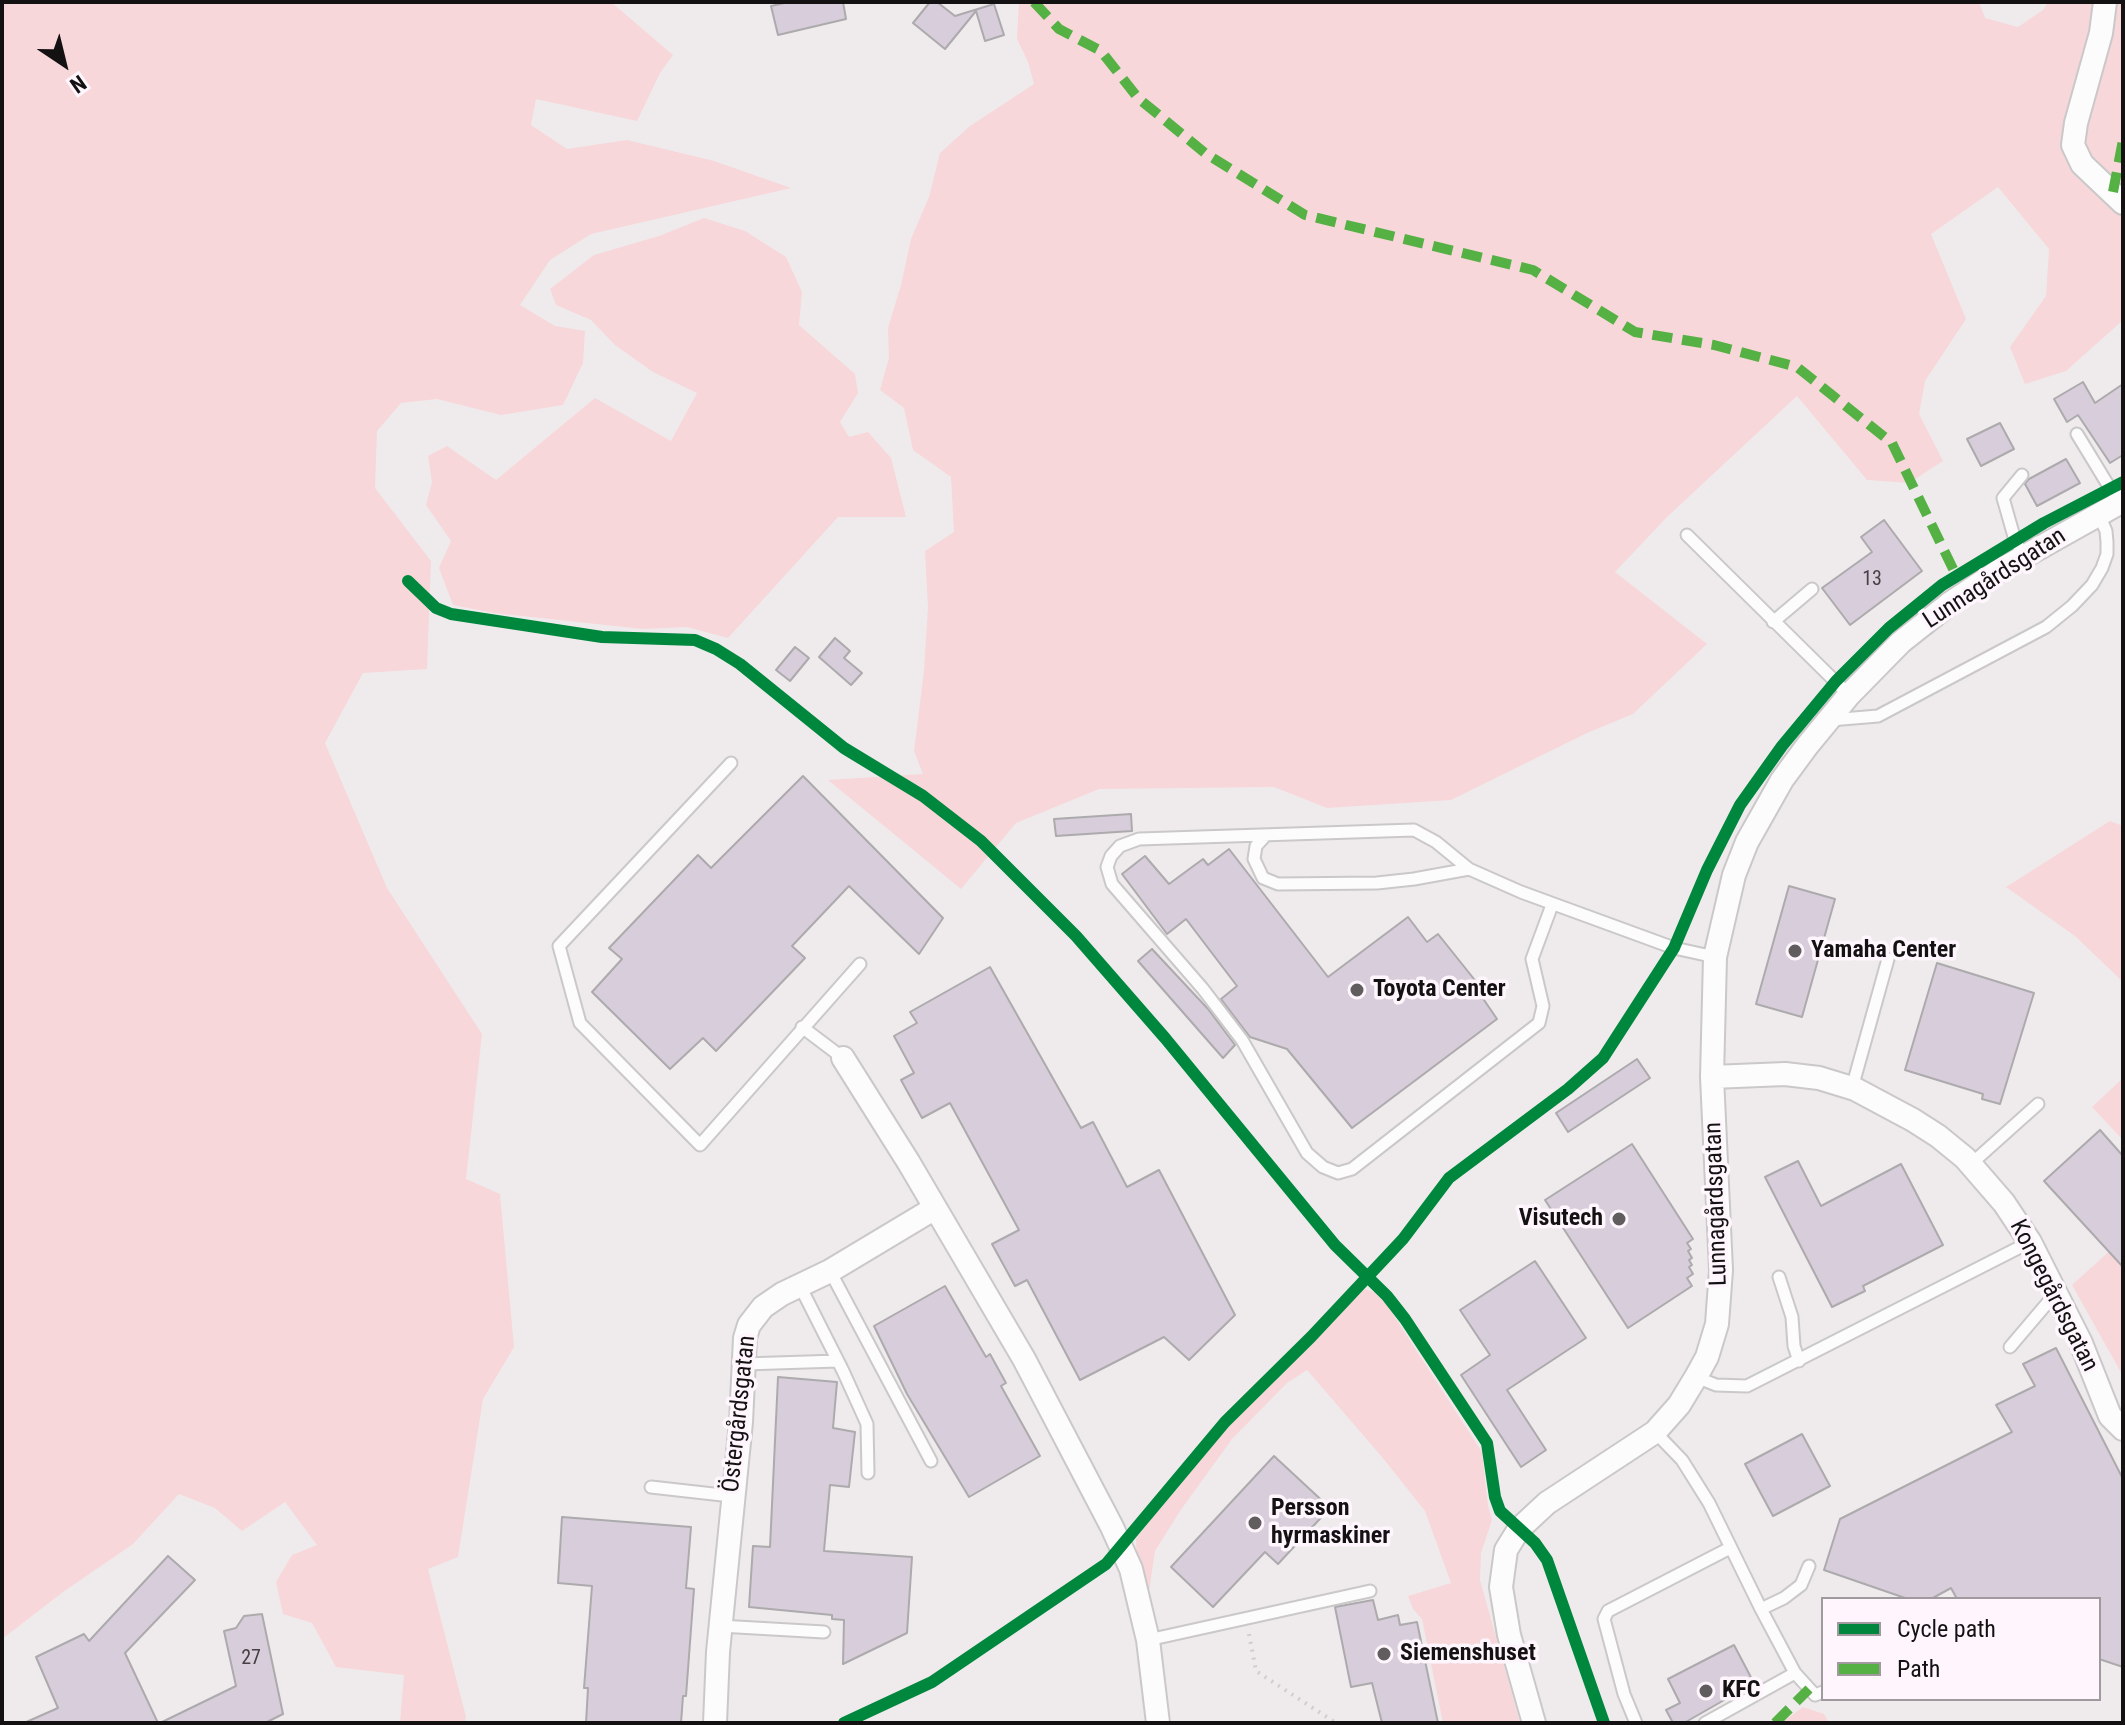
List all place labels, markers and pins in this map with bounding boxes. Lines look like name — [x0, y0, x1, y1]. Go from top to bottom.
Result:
place label: Yamaha Center — [1811, 937, 1956, 965]
marker: Yamaha Center — [1786, 942, 1804, 960]
place label: Toyota Center — [1373, 976, 1506, 1004]
marker: Toyota Center — [1348, 981, 1366, 999]
place label: Visutech — [1519, 1205, 1603, 1233]
marker: Visutech — [1610, 1210, 1628, 1228]
place label: Persson hyrmaskiner — [1271, 1495, 1390, 1551]
marker: Persson hyrmaskiner — [1246, 1514, 1264, 1532]
place label: Siemenshuset — [1400, 1640, 1536, 1668]
marker: Siemenshuset — [1375, 1645, 1393, 1663]
place label: KFC — [1722, 1677, 1760, 1705]
marker: KFC — [1697, 1682, 1715, 1700]

